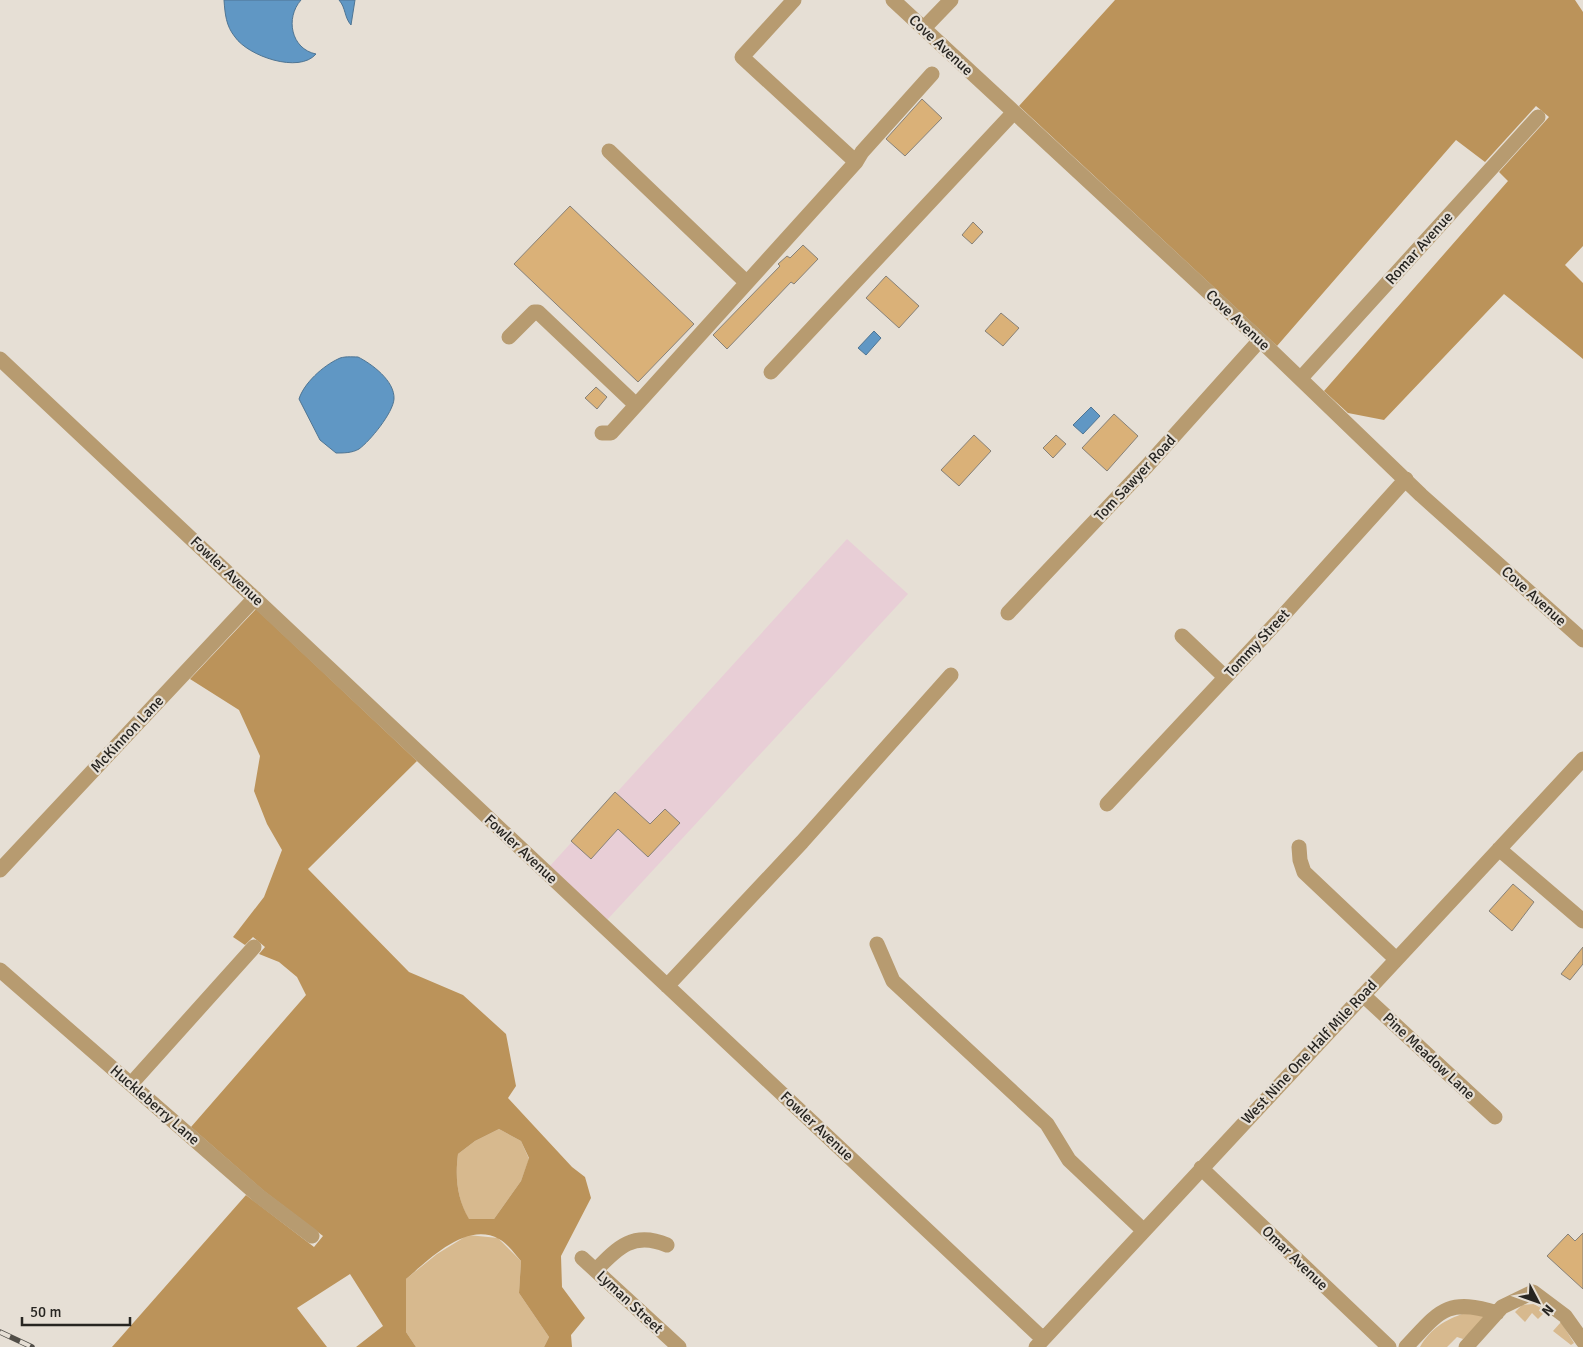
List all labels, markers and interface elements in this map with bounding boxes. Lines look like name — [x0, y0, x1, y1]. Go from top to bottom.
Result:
street label: Cove Avenue — [905, 11, 977, 79]
street label: Romar Avenue — [1382, 208, 1456, 288]
street label: Cove Avenue — [1202, 286, 1274, 354]
street label: Tom Sawyer Road — [1091, 431, 1179, 525]
street label: Fowler Avenue — [187, 533, 267, 609]
street label: Cove Avenue — [1498, 562, 1570, 630]
street label: Tommy Street — [1221, 605, 1293, 681]
street label: McKinnon Lane — [87, 692, 167, 776]
street label: Fowler Avenue — [481, 811, 561, 887]
street label: West Nine One Half Mile Road — [1237, 976, 1381, 1128]
street label: Pine Meadow Lane — [1379, 1009, 1479, 1103]
street label: Huckleberry Lane — [107, 1061, 203, 1149]
street label: Fowler Avenue — [777, 1088, 857, 1164]
street label: Omar Avenue — [1258, 1222, 1332, 1294]
street label: Lyman Street — [593, 1267, 667, 1337]
north arrow — [1513, 1277, 1563, 1327]
scale bar — [22, 1294, 130, 1326]
text: N — [1538, 1301, 1557, 1319]
text: 50 m — [30, 1303, 61, 1321]

